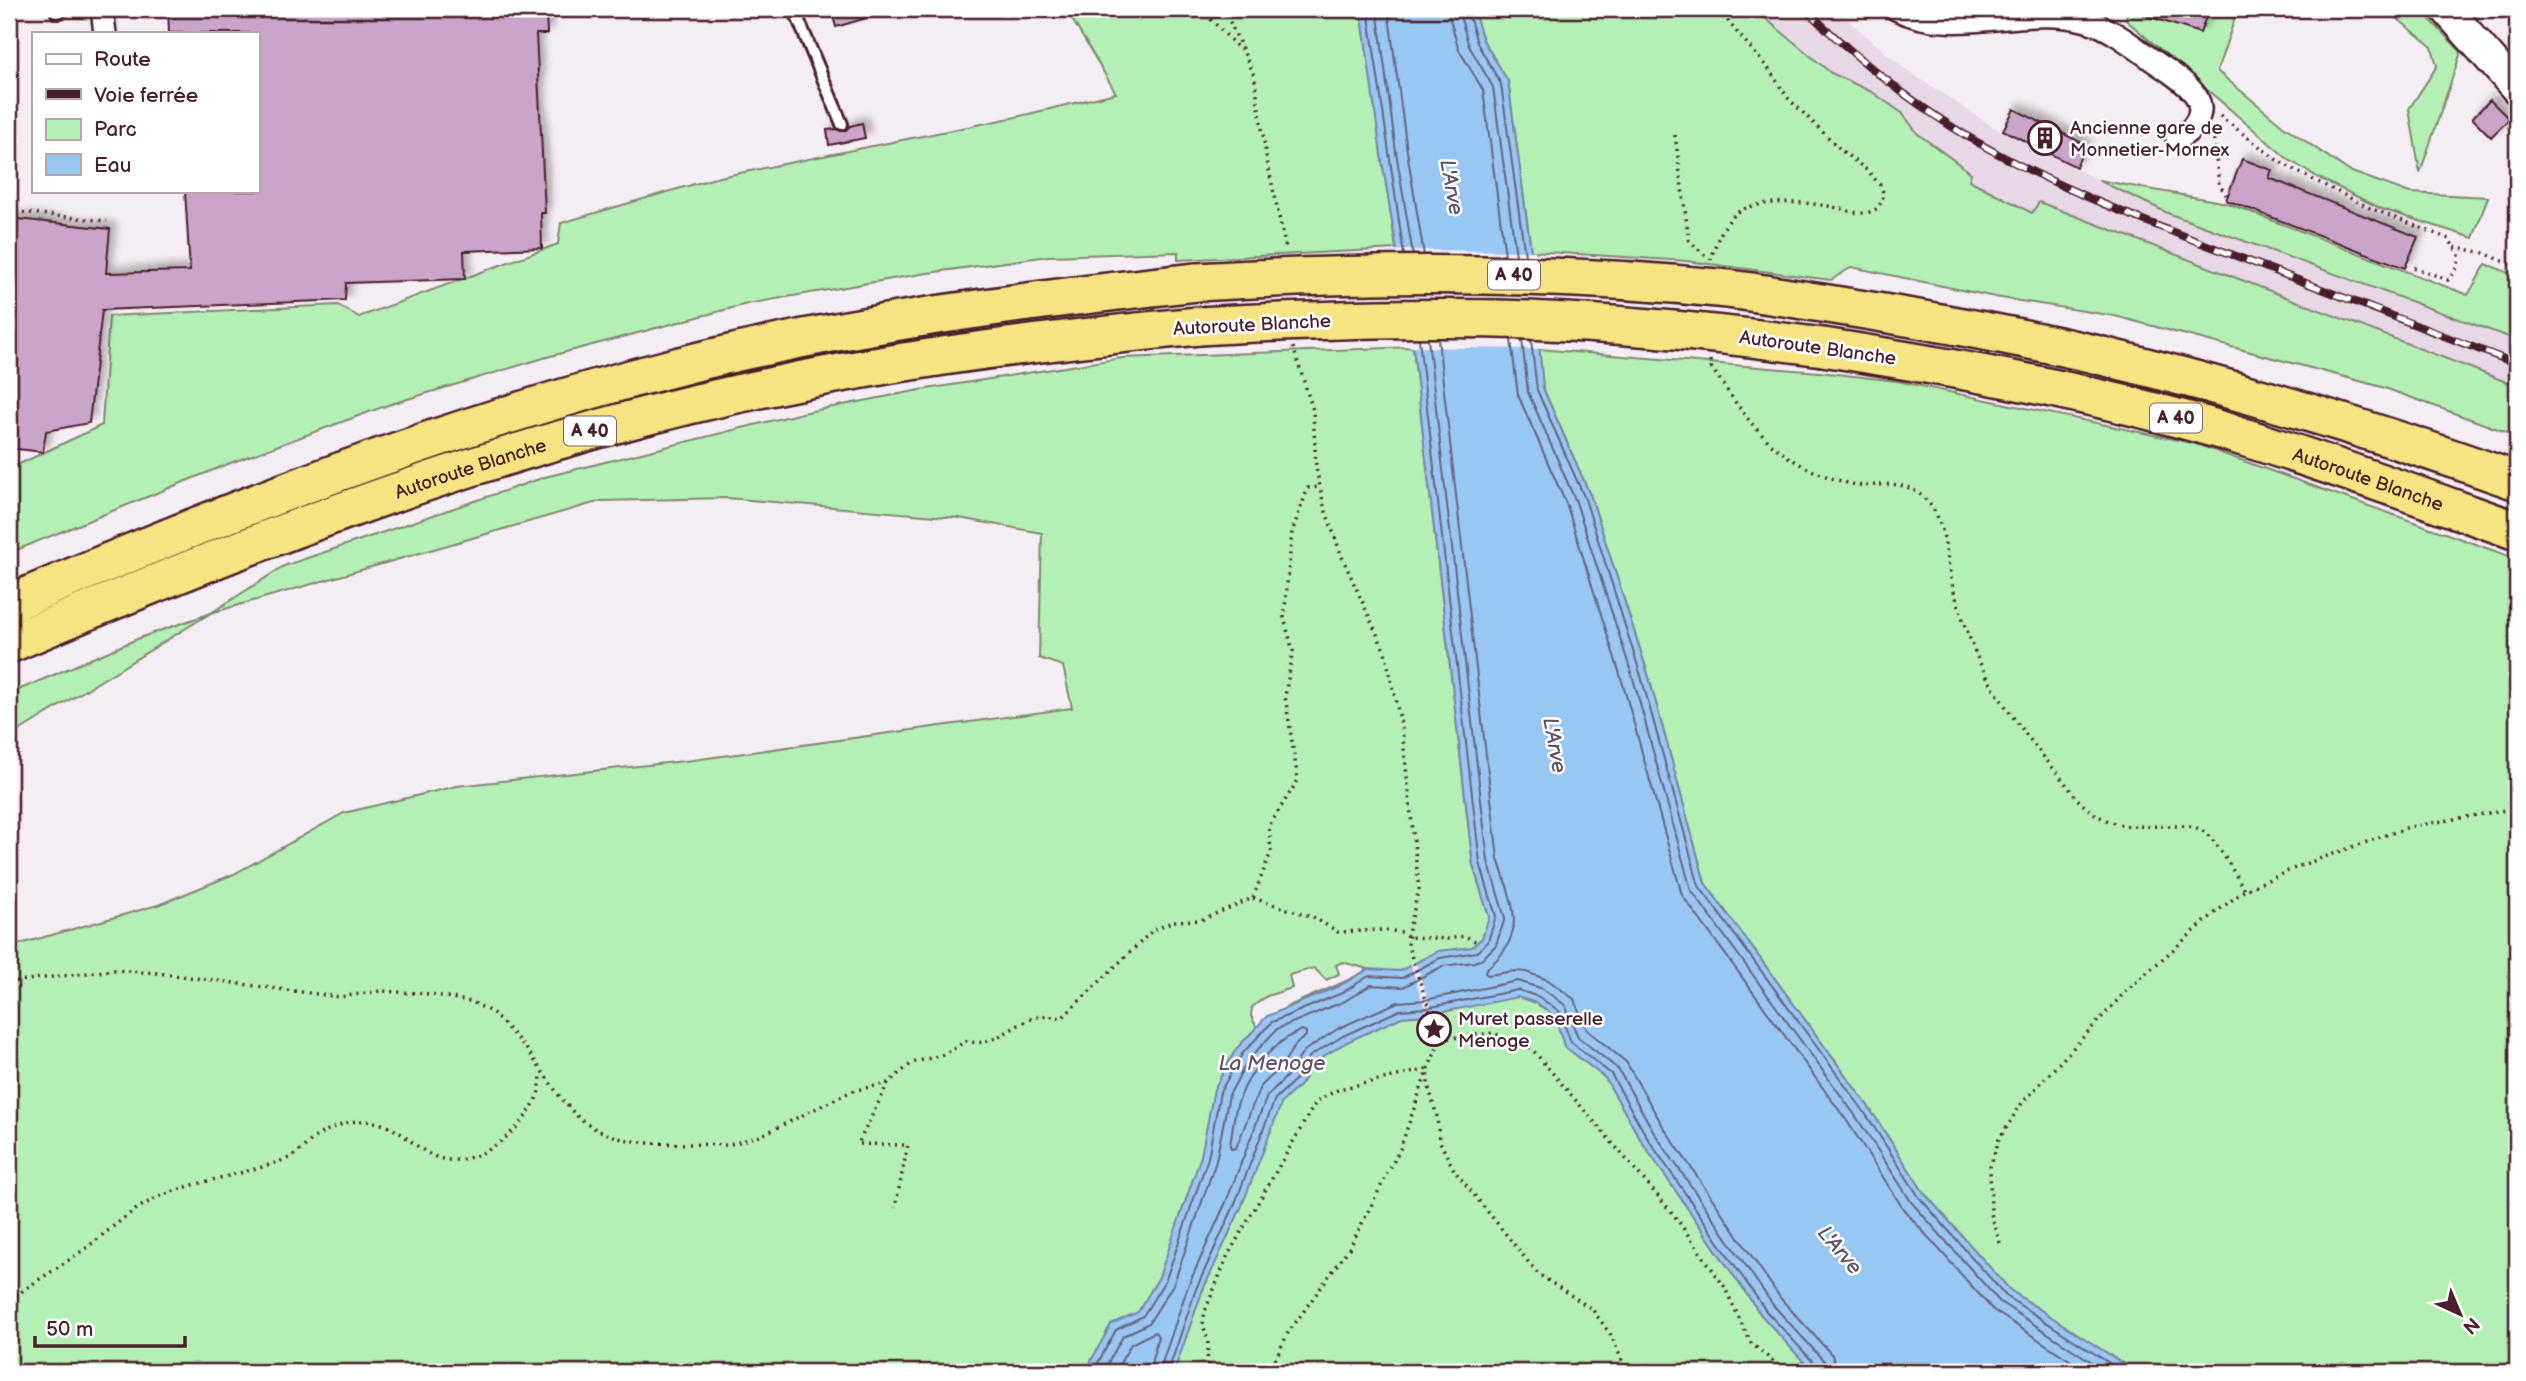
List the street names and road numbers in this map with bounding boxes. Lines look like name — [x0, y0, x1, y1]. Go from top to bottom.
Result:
road number: A 40 — [1488, 260, 1540, 290]
street label: Autoroute Blanche — [1173, 310, 1332, 341]
street label: Autoroute Blanche — [1738, 326, 1898, 371]
road number: A 40 — [2150, 404, 2202, 432]
road number: A 40 — [564, 416, 616, 446]
street label: Autoroute Blanche — [392, 434, 549, 505]
street label: Autoroute Blanche — [2290, 444, 2446, 517]

